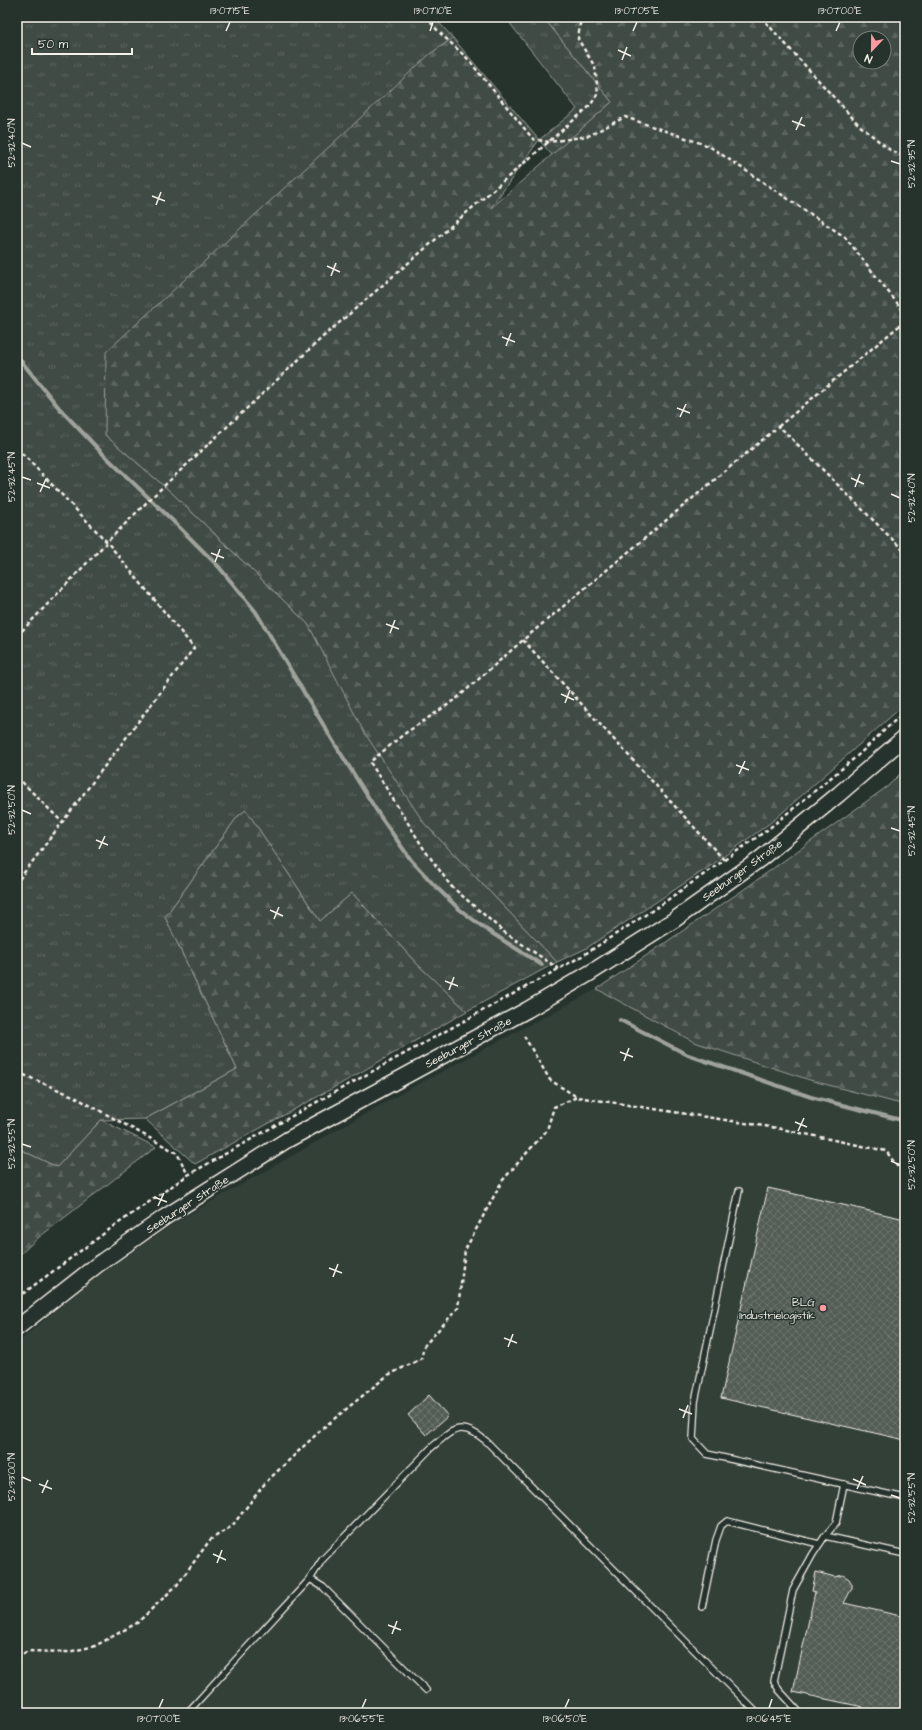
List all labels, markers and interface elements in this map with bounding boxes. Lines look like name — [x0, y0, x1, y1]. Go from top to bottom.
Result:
text: 13°07'15"E — [210, 4, 250, 18]
text: 13°07'10"E — [414, 4, 452, 18]
text: 13°07'05"E — [615, 4, 659, 18]
text: 13°07'00"E — [818, 4, 862, 18]
scale bar — [32, 30, 132, 56]
north arrow — [852, 30, 892, 70]
text: 50 m — [38, 36, 69, 53]
text: N — [862, 51, 874, 67]
text: 52°32'40"N — [5, 118, 19, 168]
text: 52°32'35"N — [905, 140, 919, 188]
text: 52°32'45"N — [5, 452, 19, 502]
text: 52°32'40"N — [905, 473, 919, 523]
text: 52°32'50"N — [5, 785, 19, 835]
text: 52°32'45"N — [905, 806, 919, 856]
street label: Seeburger Straße — [699, 836, 786, 905]
street label: Seeburger Straße — [422, 1013, 515, 1072]
text: 52°32'55"N — [5, 1119, 19, 1169]
text: 52°32'50"N — [905, 1140, 919, 1190]
street label: Seeburger Straße — [143, 1172, 232, 1238]
place label: BLG Industrielogistik — [739, 1295, 815, 1324]
marker: BLG Industrielogistik — [818, 1303, 828, 1313]
text: 52°33'00"N — [5, 1453, 19, 1501]
text: 52°32'55"N — [905, 1473, 919, 1523]
text: 13°07'00"E — [137, 1712, 181, 1726]
text: 13°06'55"E — [339, 1712, 385, 1726]
text: 13°06'50"E — [543, 1712, 587, 1726]
text: 13°06'45"E — [747, 1712, 792, 1726]

